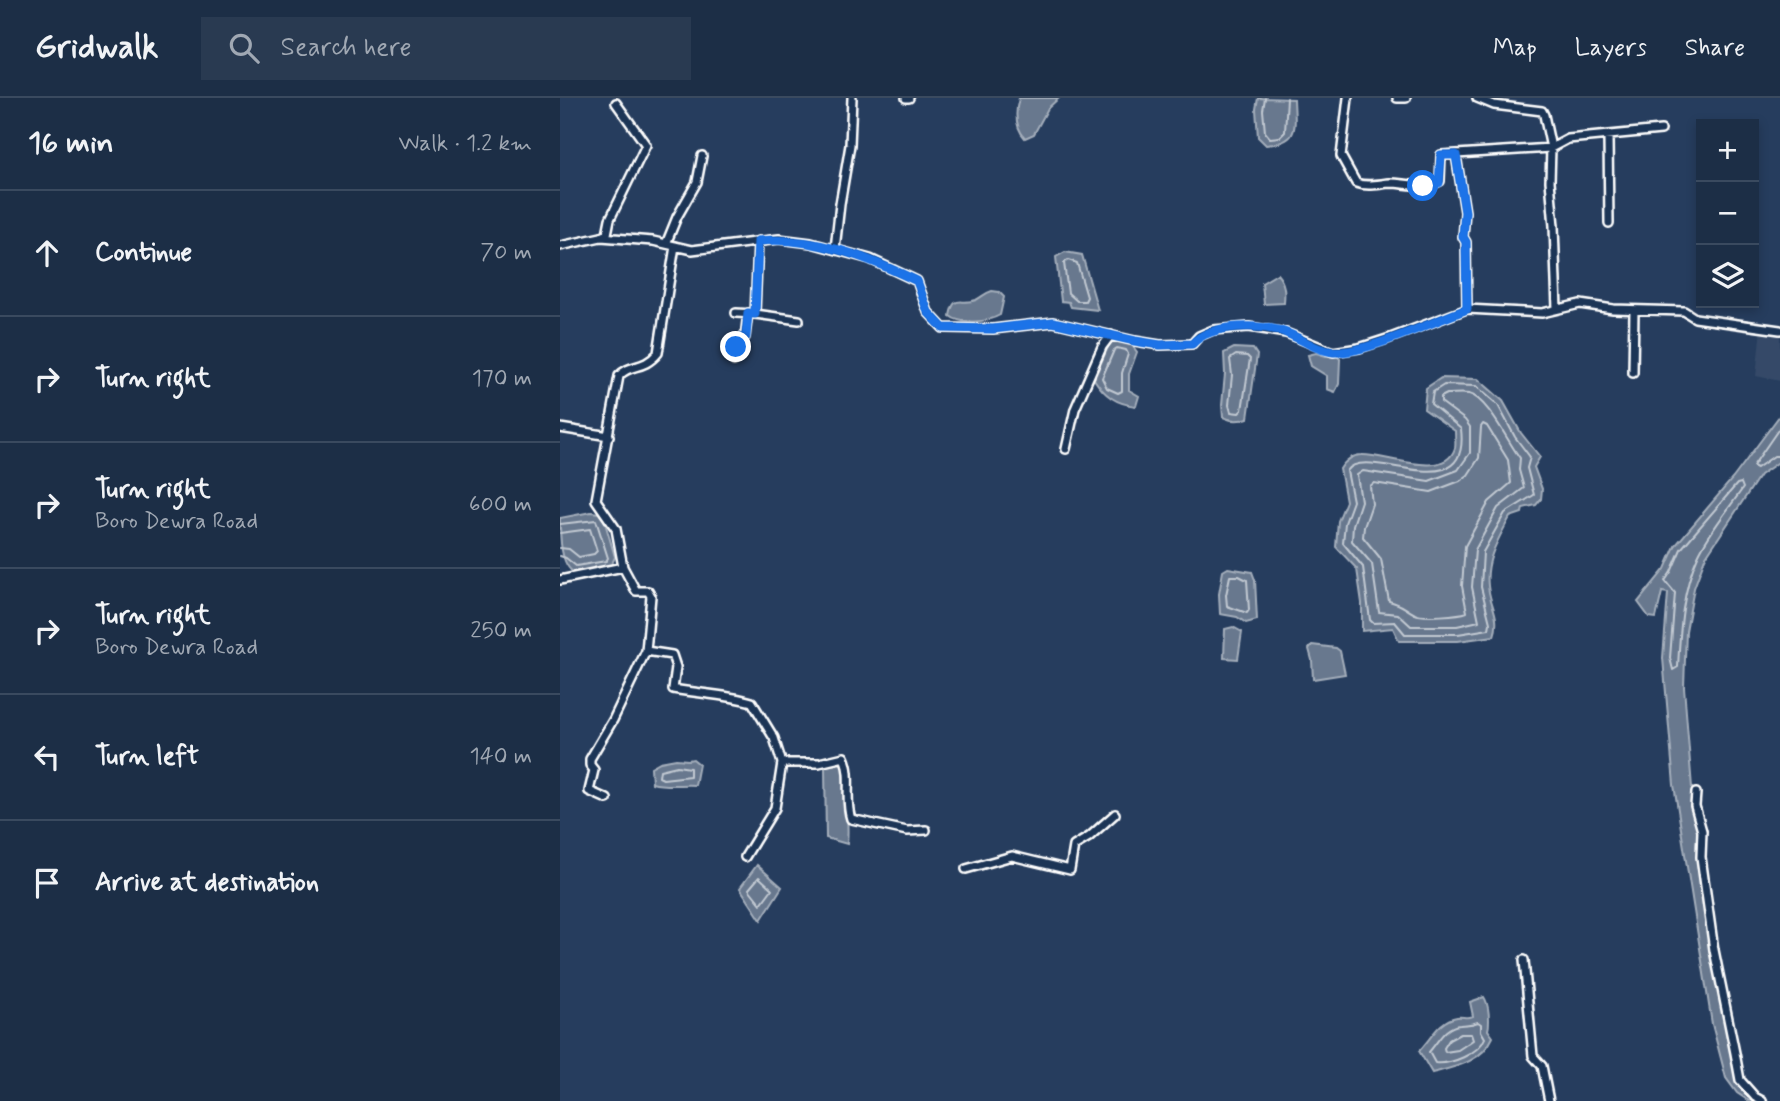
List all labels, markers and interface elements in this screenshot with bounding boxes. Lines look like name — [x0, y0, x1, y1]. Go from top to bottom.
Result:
search box — [201, 17, 691, 80]
text: Gridwalk — [35, 26, 159, 70]
icon: search — [225, 29, 263, 67]
text: Search here — [281, 31, 411, 65]
text: Map — [1493, 33, 1537, 64]
text: Layers — [1575, 33, 1647, 64]
text: Share — [1685, 33, 1745, 64]
map controls — [1696, 119, 1759, 308]
button: + — [1696, 119, 1759, 182]
text: 16 min — [28, 124, 114, 163]
text: Walk · 1.2 km — [399, 129, 532, 159]
route start — [1407, 170, 1438, 201]
button: − — [1696, 182, 1759, 245]
icon: ahead — [28, 234, 66, 272]
text: Continue — [95, 236, 192, 270]
text: 70 m — [480, 238, 532, 268]
button: layers — [1696, 245, 1759, 308]
route end — [720, 331, 751, 362]
icon: right — [28, 360, 66, 398]
text: Turn right — [95, 362, 211, 396]
text: 170 m — [472, 364, 532, 394]
text: Turn right — [95, 473, 211, 507]
icon: right — [28, 486, 66, 524]
text: 600 m — [469, 490, 532, 520]
text: Boro Dewra Road — [95, 507, 258, 537]
text: Turn right — [95, 599, 211, 633]
icon: right — [28, 612, 66, 650]
text: 250 m — [470, 616, 532, 646]
text: Boro Dewra Road — [95, 633, 258, 663]
icon: left — [28, 738, 66, 776]
text: Turn left — [95, 740, 199, 774]
text: 140 m — [469, 742, 532, 772]
icon: arrive — [28, 864, 66, 902]
text: Arrive at destination — [95, 866, 319, 900]

